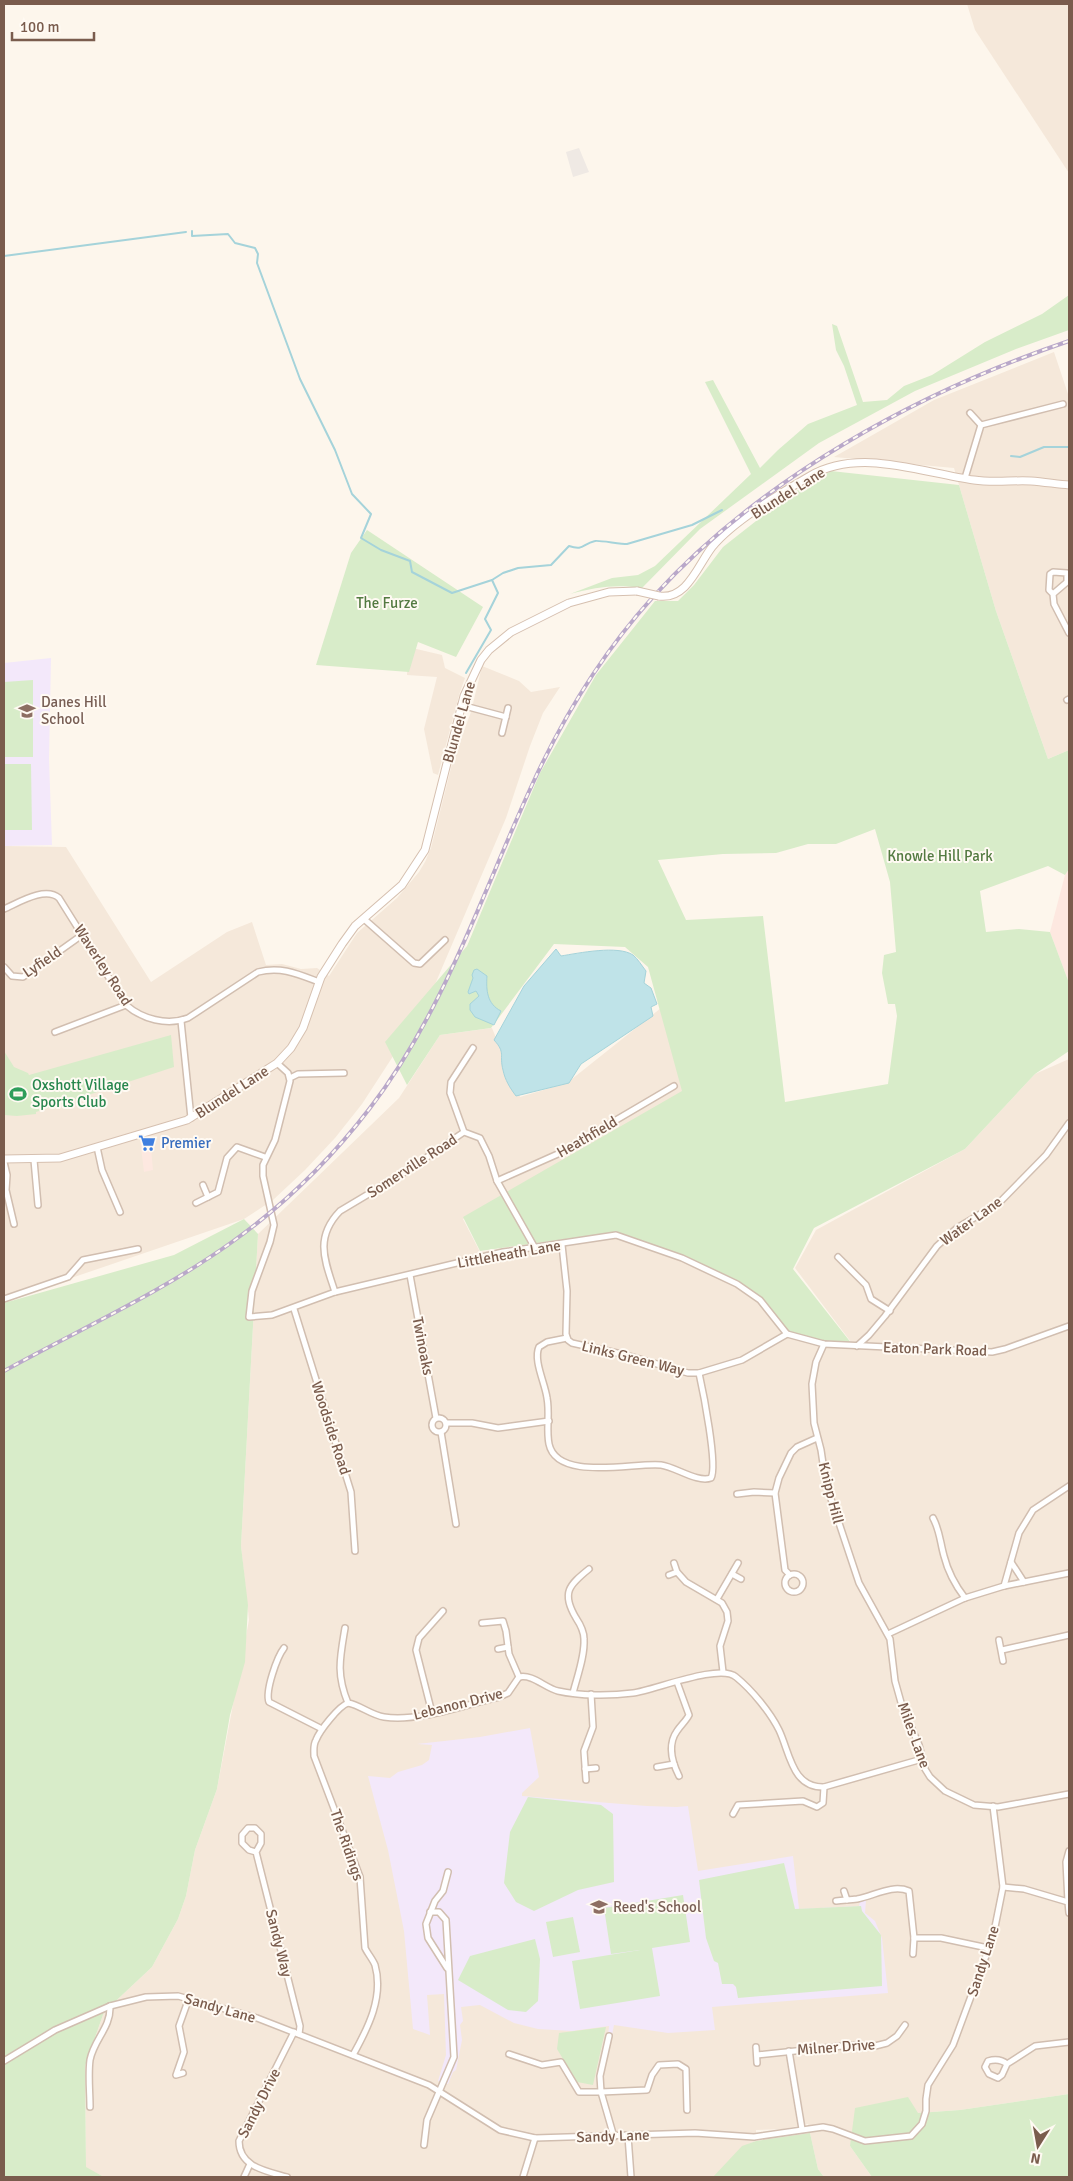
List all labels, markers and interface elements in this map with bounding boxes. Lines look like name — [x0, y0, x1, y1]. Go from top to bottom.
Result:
scale bar — [12, 10, 95, 42]
text: 100 m — [20, 18, 60, 36]
street label: Blundel Lane — [748, 463, 828, 523]
park label: The Furze — [356, 594, 418, 612]
street label: Blundel Lane — [439, 679, 479, 765]
place label: Danes Hill School — [41, 693, 107, 728]
school or university icon: Danes Hill School — [17, 701, 37, 721]
park label: Knowle Hill Park — [887, 847, 993, 865]
street label: Waverley Road — [70, 921, 136, 1009]
street label: Lyfield — [19, 943, 65, 981]
street label: Blundel Lane — [192, 1062, 272, 1122]
place label: Oxshott Village Sports Club — [32, 1076, 129, 1111]
sports icon: Oxshott Village Sports Club — [8, 1084, 28, 1104]
street label: Heathfield — [553, 1112, 621, 1162]
street label: Somerville Road — [364, 1130, 460, 1202]
supermarket icon: Premier — [137, 1133, 157, 1153]
place label: Premier — [161, 1134, 212, 1152]
street label: Water Lane — [937, 1193, 1005, 1249]
street label: Littleheath Lane — [456, 1236, 562, 1272]
street label: Twinoaks — [409, 1315, 438, 1377]
street label: Links Green Way — [580, 1337, 686, 1379]
street label: Eaton Park Road — [882, 1338, 988, 1360]
street label: Woodside Road — [307, 1379, 355, 1477]
street label: Knipp Hill — [815, 1460, 847, 1526]
street label: Lebanon Drive — [411, 1684, 505, 1724]
street label: Miles Lane — [894, 1700, 934, 1770]
street label: The Ridings — [326, 1807, 368, 1883]
school or university icon: Reed's School — [589, 1897, 609, 1917]
place label: Reed's School — [613, 1898, 701, 1916]
street label: Sandy Way — [262, 1907, 296, 1979]
street label: Sandy Lane — [963, 1923, 1003, 1999]
street label: Sandy Lane — [182, 1989, 258, 2027]
street label: Milner Drive — [796, 2035, 876, 2059]
street label: Sandy Drive — [234, 2065, 284, 2141]
north arrow — [1013, 2121, 1063, 2171]
street label: Sandy Lane — [576, 2126, 650, 2146]
text: N — [1029, 2149, 1042, 2168]

